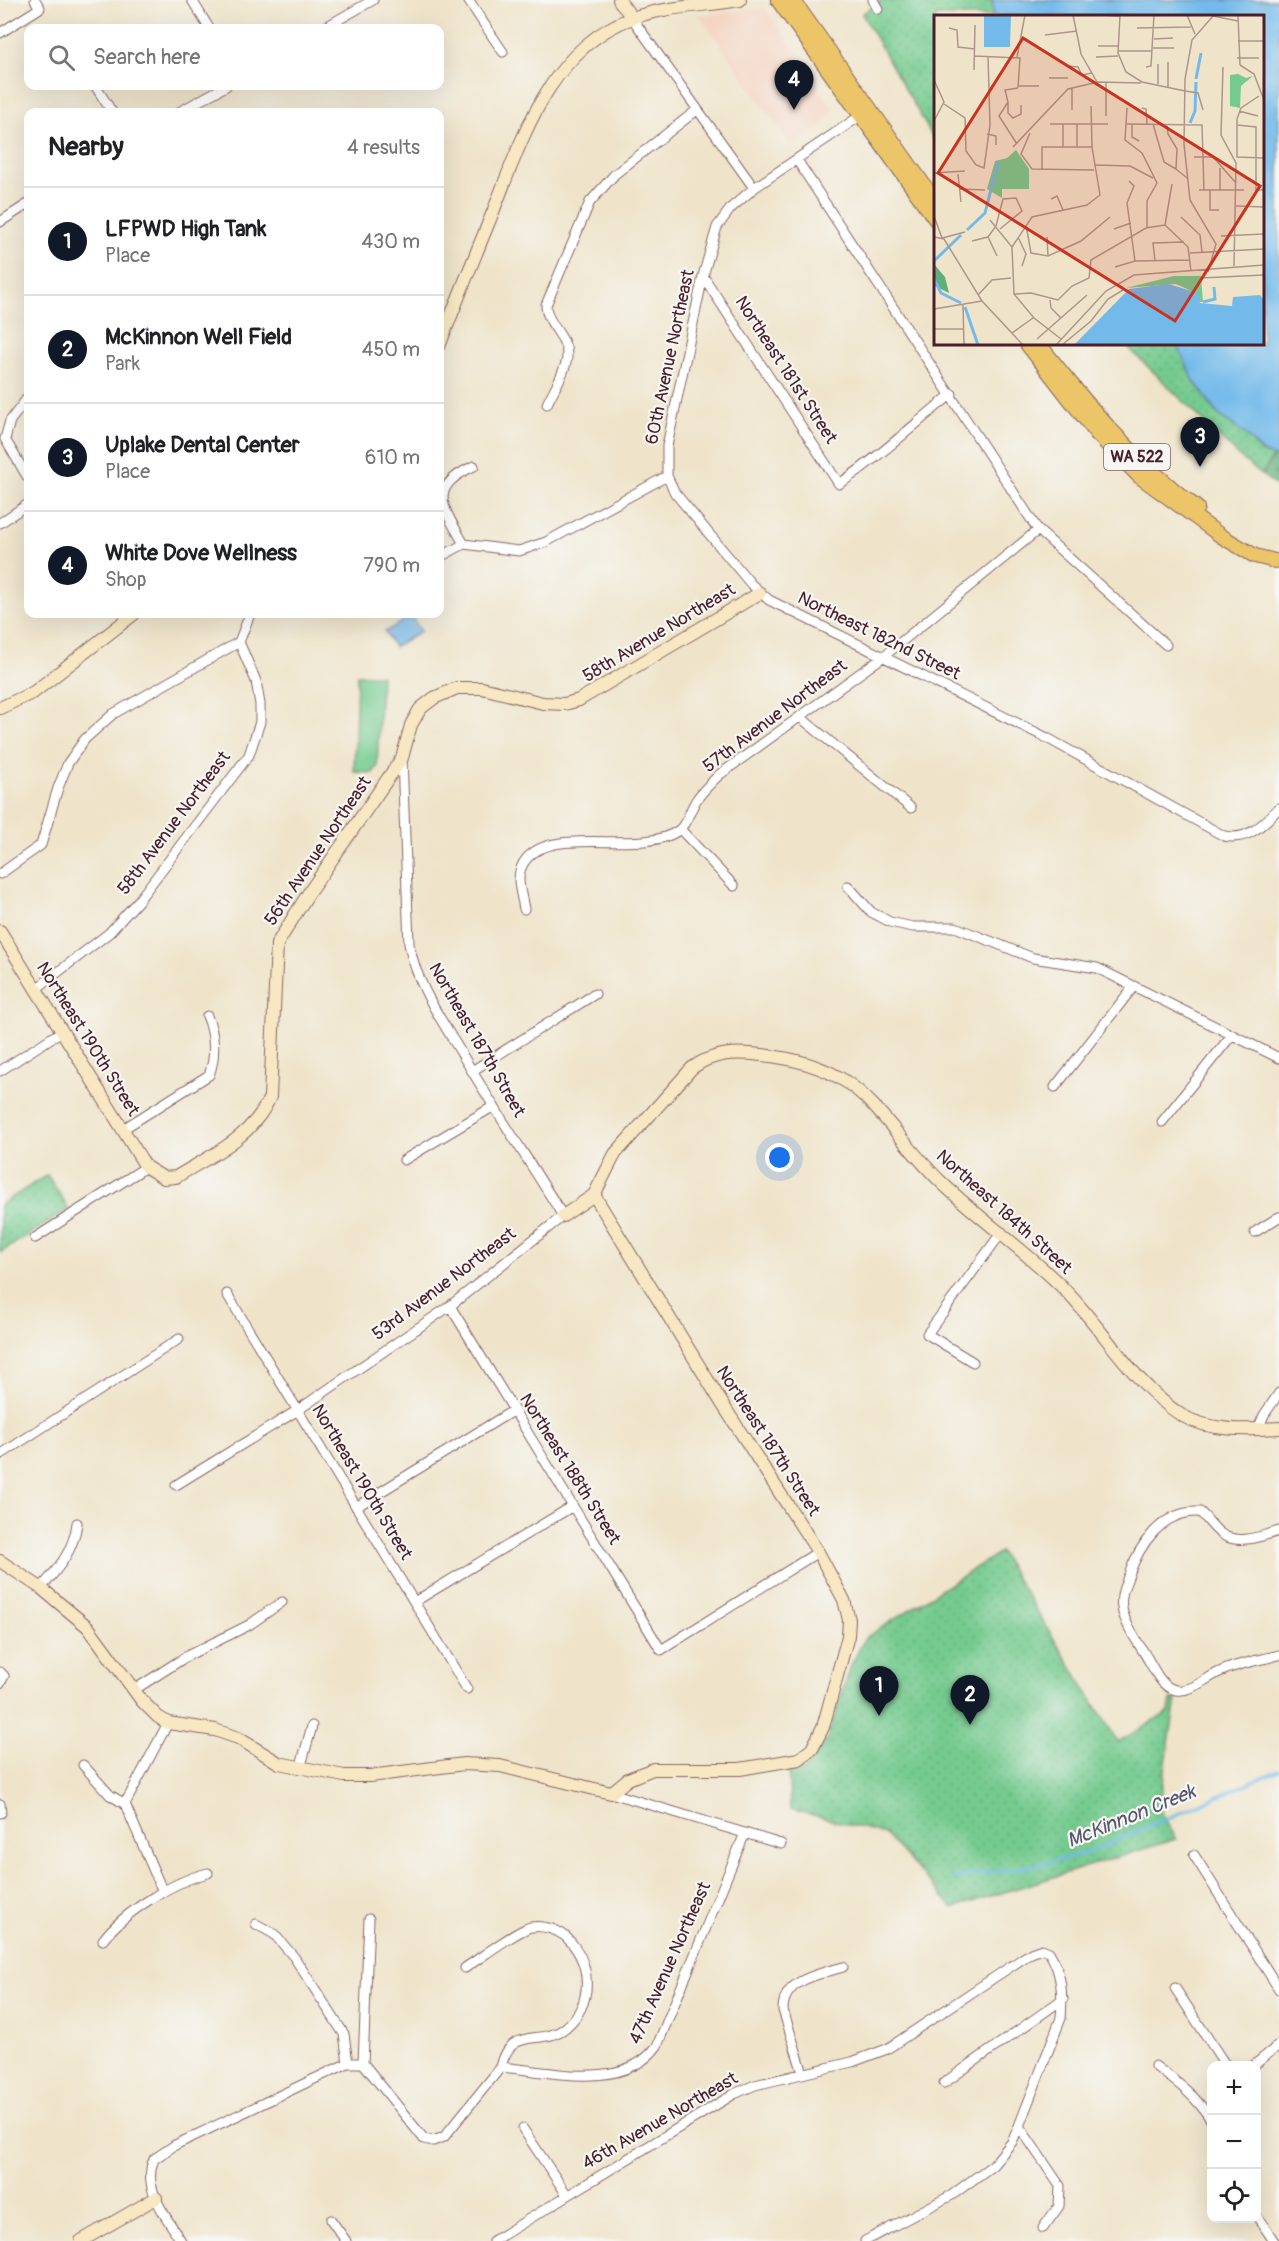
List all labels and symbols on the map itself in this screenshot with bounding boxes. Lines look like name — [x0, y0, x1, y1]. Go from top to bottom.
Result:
inset map — [934, 15, 1264, 345]
pin: 4 — [774, 60, 814, 110]
street label: 60th Avenue Northeast — [640, 267, 700, 446]
street label: Northeast 181st Street — [730, 292, 843, 449]
pin: 3 — [1180, 418, 1220, 467]
road number: WA 522 — [1104, 444, 1170, 470]
street label: 58th Avenue Northeast — [578, 578, 740, 688]
street label: Northeast 182nd Street — [794, 587, 965, 686]
street label: 57th Avenue Northeast — [698, 654, 852, 778]
street label: 58th Avenue Northeast — [112, 746, 236, 899]
street label: 56th Avenue Northeast — [259, 771, 377, 930]
street label: Northeast 190th Street — [31, 958, 145, 1121]
street label: Northeast 187th Street — [423, 959, 531, 1122]
your location — [765, 1143, 794, 1172]
street label: Northeast 184th Street — [931, 1145, 1077, 1280]
street label: 53rd Avenue Northeast — [367, 1222, 521, 1346]
street label: Northeast 187th Street — [711, 1362, 826, 1521]
street label: Northeast 188th Street — [514, 1389, 626, 1550]
street label: Northeast 190th Street — [306, 1400, 418, 1565]
pin: 1 — [860, 1666, 898, 1716]
pin: 2 — [950, 1676, 990, 1725]
water label: McKinnon Creek — [1063, 1778, 1200, 1853]
street label: 47th Avenue Northeast — [624, 1878, 716, 2048]
street label: 46th Avenue Northeast — [578, 2067, 743, 2175]

